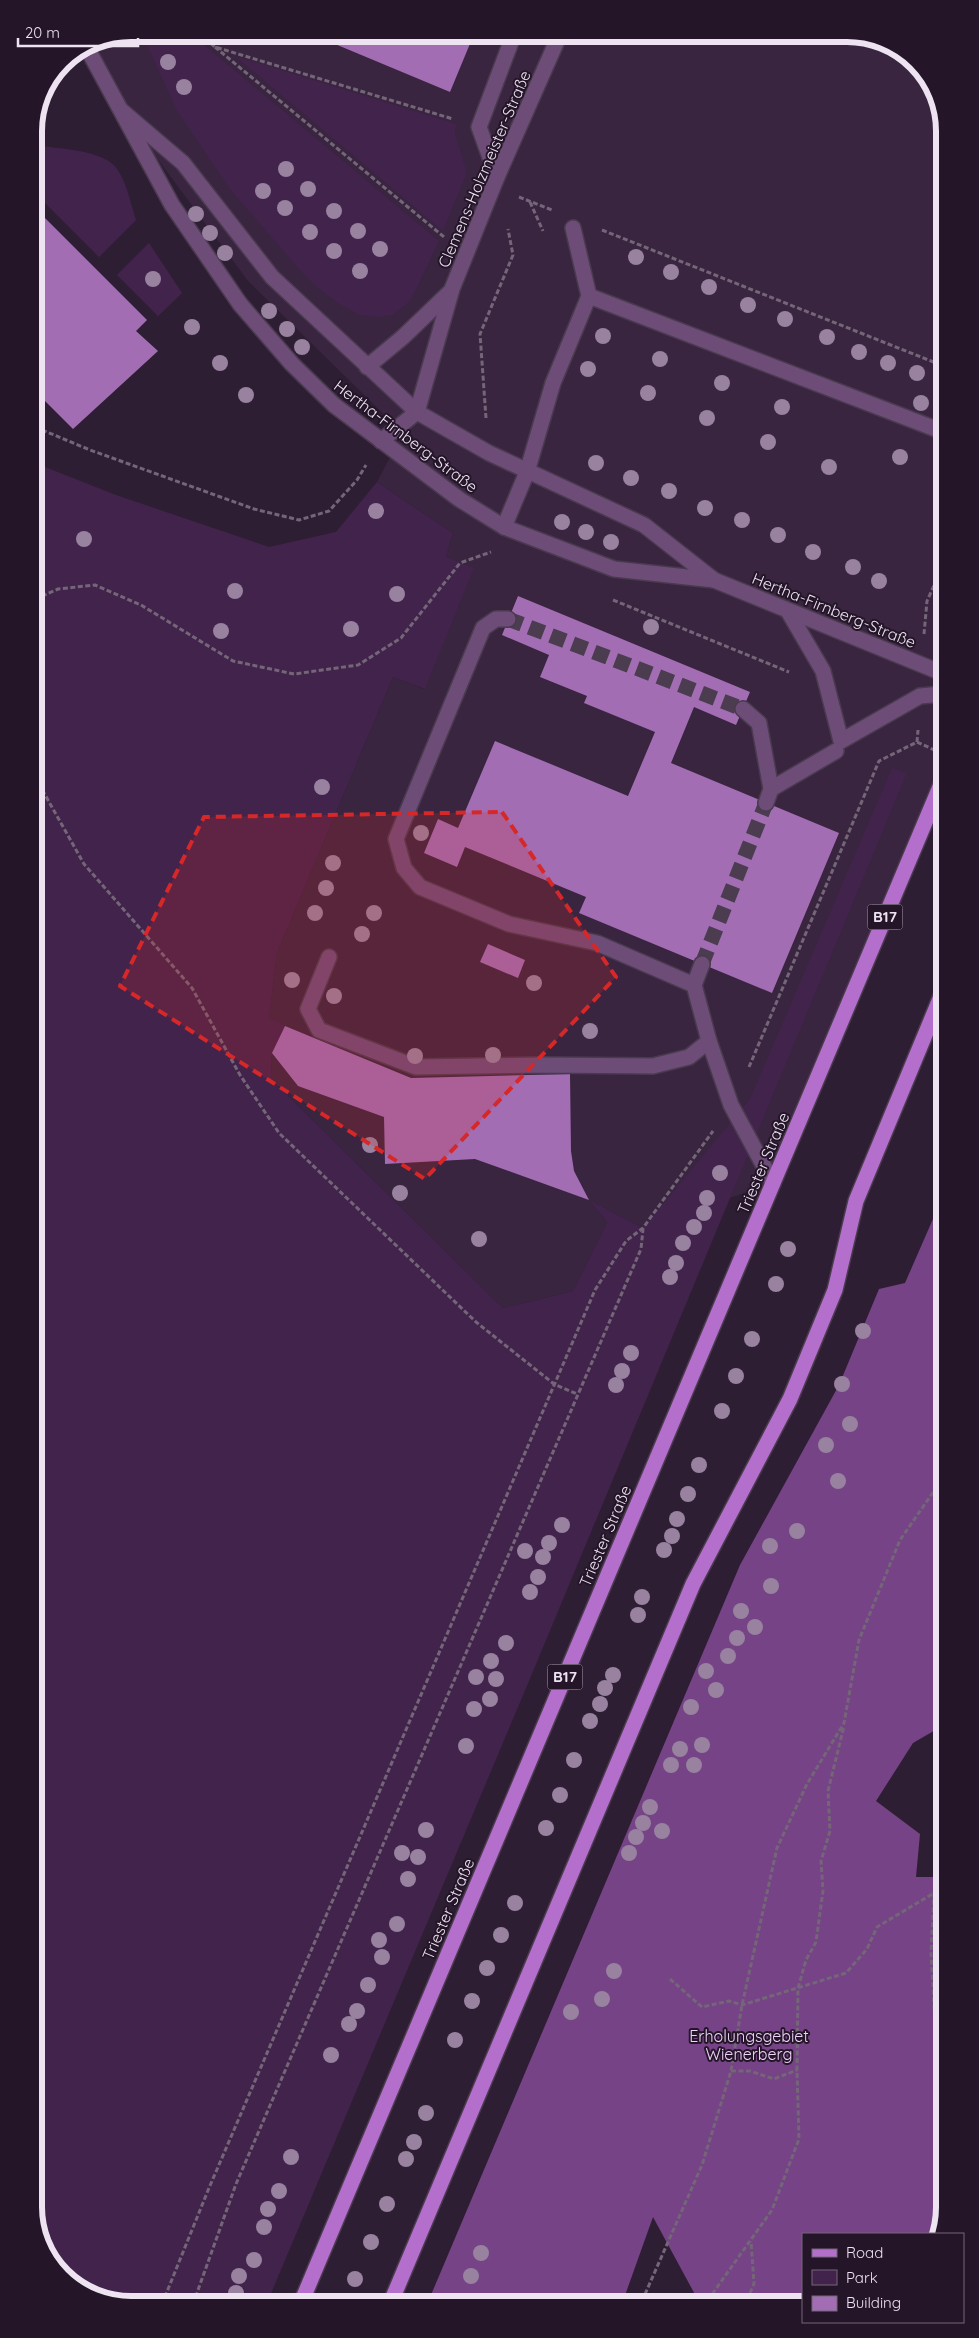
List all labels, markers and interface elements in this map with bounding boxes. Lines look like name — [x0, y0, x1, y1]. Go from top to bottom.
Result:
scale bar — [18, 15, 138, 47]
text: 20 m — [25, 23, 60, 42]
street label: Clemens-Holzmeister-Straße — [433, 67, 535, 271]
street label: Hertha-Firnberg-Straße — [330, 375, 482, 497]
street label: Hertha-Firnberg-Straße — [749, 568, 919, 652]
road number: B17 — [868, 904, 902, 930]
street label: Triester Straße — [733, 1109, 793, 1217]
street label: Triester Straße — [575, 1482, 635, 1590]
road number: B17 — [548, 1664, 582, 1690]
street label: Triester Straße — [418, 1855, 478, 1963]
park label: Erholungsgebiet Wienerberg — [689, 2026, 809, 2064]
legend — [802, 2233, 964, 2323]
text: Road — [846, 2243, 883, 2262]
text: Park — [846, 2268, 878, 2287]
text: Building — [846, 2293, 901, 2312]

